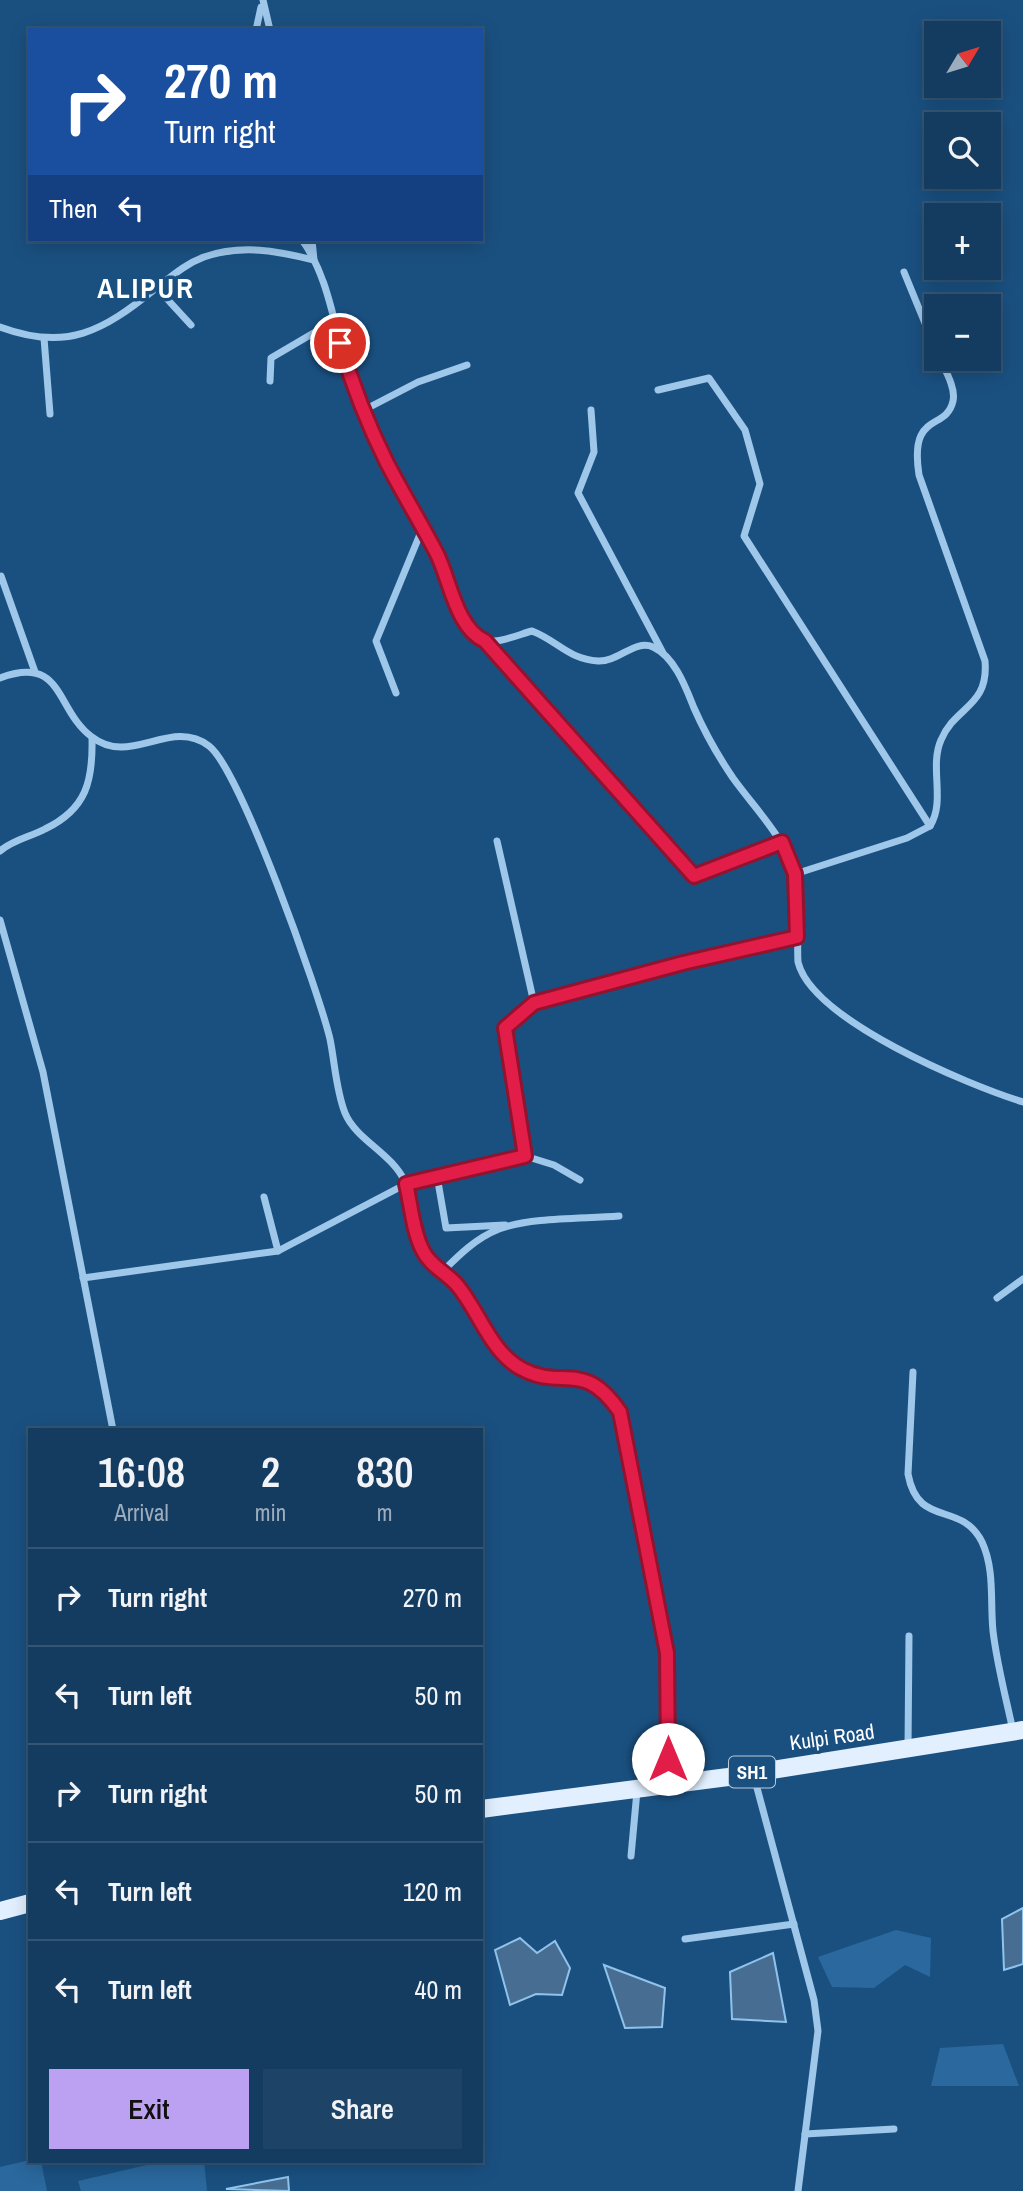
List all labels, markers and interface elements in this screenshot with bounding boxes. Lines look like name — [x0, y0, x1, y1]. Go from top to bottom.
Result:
north arrow — [924, 21, 1001, 98]
map controls — [924, 21, 1001, 371]
text: 270 m — [164, 47, 278, 113]
icon: right — [49, 56, 140, 147]
text: Turn right — [164, 110, 276, 153]
button: search — [924, 112, 1001, 189]
icon: left — [112, 189, 150, 227]
text: Then — [49, 191, 98, 226]
button: + — [924, 203, 1001, 280]
district label: ALIPUR — [97, 269, 195, 307]
button: − — [924, 294, 1001, 371]
pin — [310, 313, 370, 373]
icon: arrive — [321, 324, 359, 362]
text: 16:08 — [98, 1444, 185, 1500]
text: 2 — [261, 1444, 280, 1500]
text: 830 — [356, 1444, 413, 1500]
text: Arrival — [114, 1497, 169, 1528]
text: min — [255, 1497, 286, 1528]
text: m — [377, 1497, 392, 1528]
icon: right — [49, 1578, 87, 1616]
text: Turn right — [108, 1580, 207, 1615]
text: 270 m — [403, 1580, 462, 1615]
icon: left — [49, 1676, 87, 1714]
text: Turn left — [108, 1678, 192, 1713]
text: 50 m — [415, 1678, 462, 1713]
street label: Kulpi Road — [788, 1717, 876, 1757]
position arrow — [631, 1722, 705, 1796]
road number: SH1 — [729, 1756, 775, 1788]
icon: right — [49, 1774, 87, 1812]
text: Turn right — [108, 1776, 207, 1811]
text: 50 m — [415, 1776, 462, 1811]
icon: left — [49, 1872, 87, 1910]
text: Turn left — [108, 1874, 192, 1909]
text: 120 m — [403, 1874, 462, 1909]
icon: left — [49, 1970, 87, 2008]
text: Turn left — [108, 1972, 192, 2007]
text: 40 m — [415, 1972, 462, 2007]
button: Exit — [49, 2069, 249, 2149]
button: Share — [263, 2069, 462, 2149]

